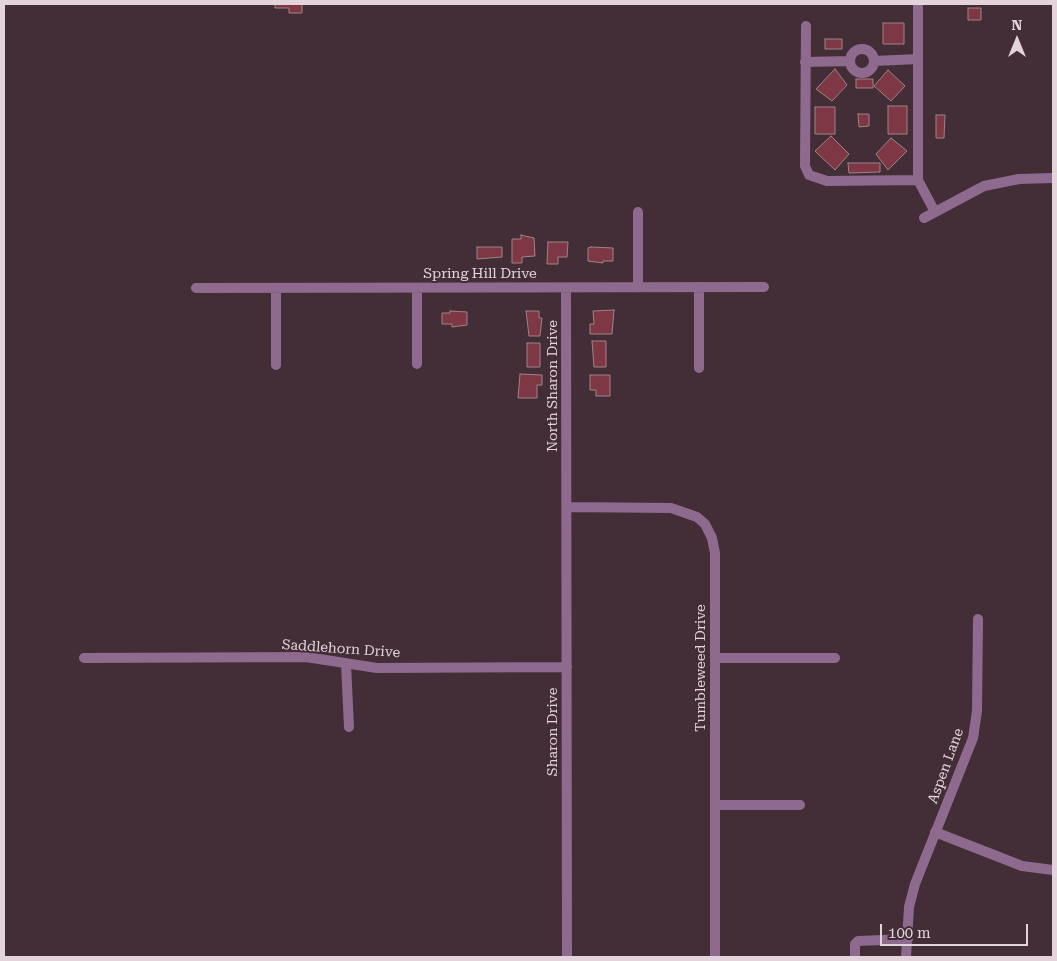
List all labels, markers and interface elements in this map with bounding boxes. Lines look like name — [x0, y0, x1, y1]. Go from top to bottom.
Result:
north arrow — [992, 15, 1042, 65]
text: N — [1012, 17, 1022, 33]
street label: Spring Hill Drive — [423, 266, 537, 282]
street label: North Sharon Drive — [545, 320, 561, 452]
street label: Tumbleweed Drive — [693, 604, 709, 732]
street label: Saddlehorn Drive — [281, 636, 401, 662]
street label: Sharon Drive — [545, 688, 561, 776]
street label: Aspen Lane — [925, 726, 967, 806]
scale bar — [882, 914, 1030, 946]
text: 100 m — [888, 924, 931, 942]

